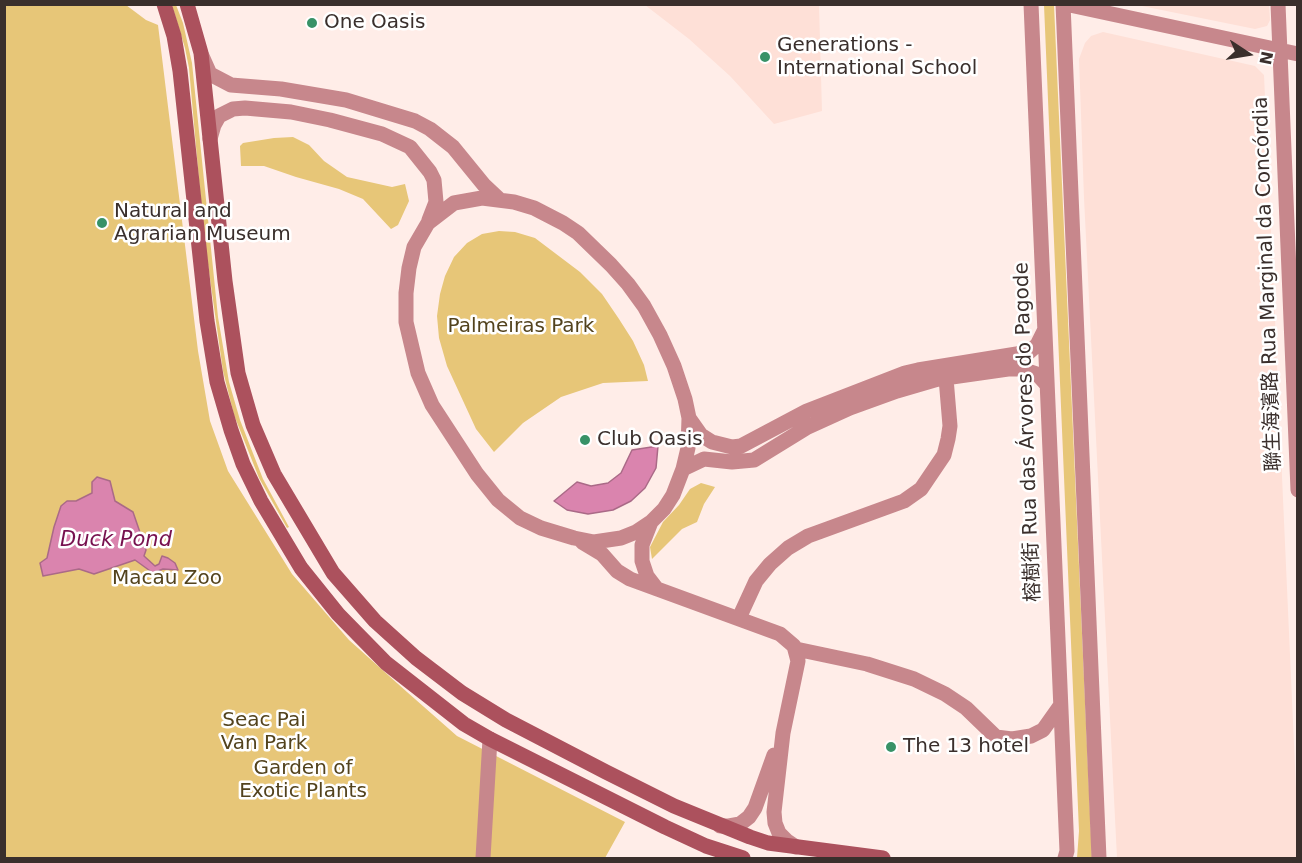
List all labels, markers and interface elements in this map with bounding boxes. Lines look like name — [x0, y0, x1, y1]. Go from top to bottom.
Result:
place label: One Oasis — [324, 11, 425, 35]
marker: One Oasis — [305, 16, 319, 30]
north arrow — [1218, 24, 1278, 84]
place label: Generations - International School — [777, 34, 977, 81]
text: N — [1255, 49, 1277, 66]
marker: Generations - International School — [758, 50, 772, 64]
street label: 聯生海濱路 Rua Marginal da Concórdia — [1249, 96, 1287, 472]
place label: Natural and Agrarian Museum — [114, 200, 291, 247]
marker: Natural and Agrarian Museum — [95, 216, 109, 230]
street label: 榕樹街 Rua das Árvores do Pagode — [1010, 262, 1046, 602]
park label: Palmeiras Park — [448, 315, 594, 339]
place label: Club Oasis — [597, 428, 703, 452]
marker: Club Oasis — [578, 433, 592, 447]
water label: Duck Pond — [60, 528, 172, 554]
park label: Macau Zoo — [112, 567, 222, 591]
park label: Seac Pai Van Park — [221, 709, 307, 756]
place label: The 13 hotel — [903, 735, 1029, 759]
marker: The 13 hotel — [884, 740, 898, 754]
park label: Garden of Exotic Plants — [239, 757, 367, 804]

